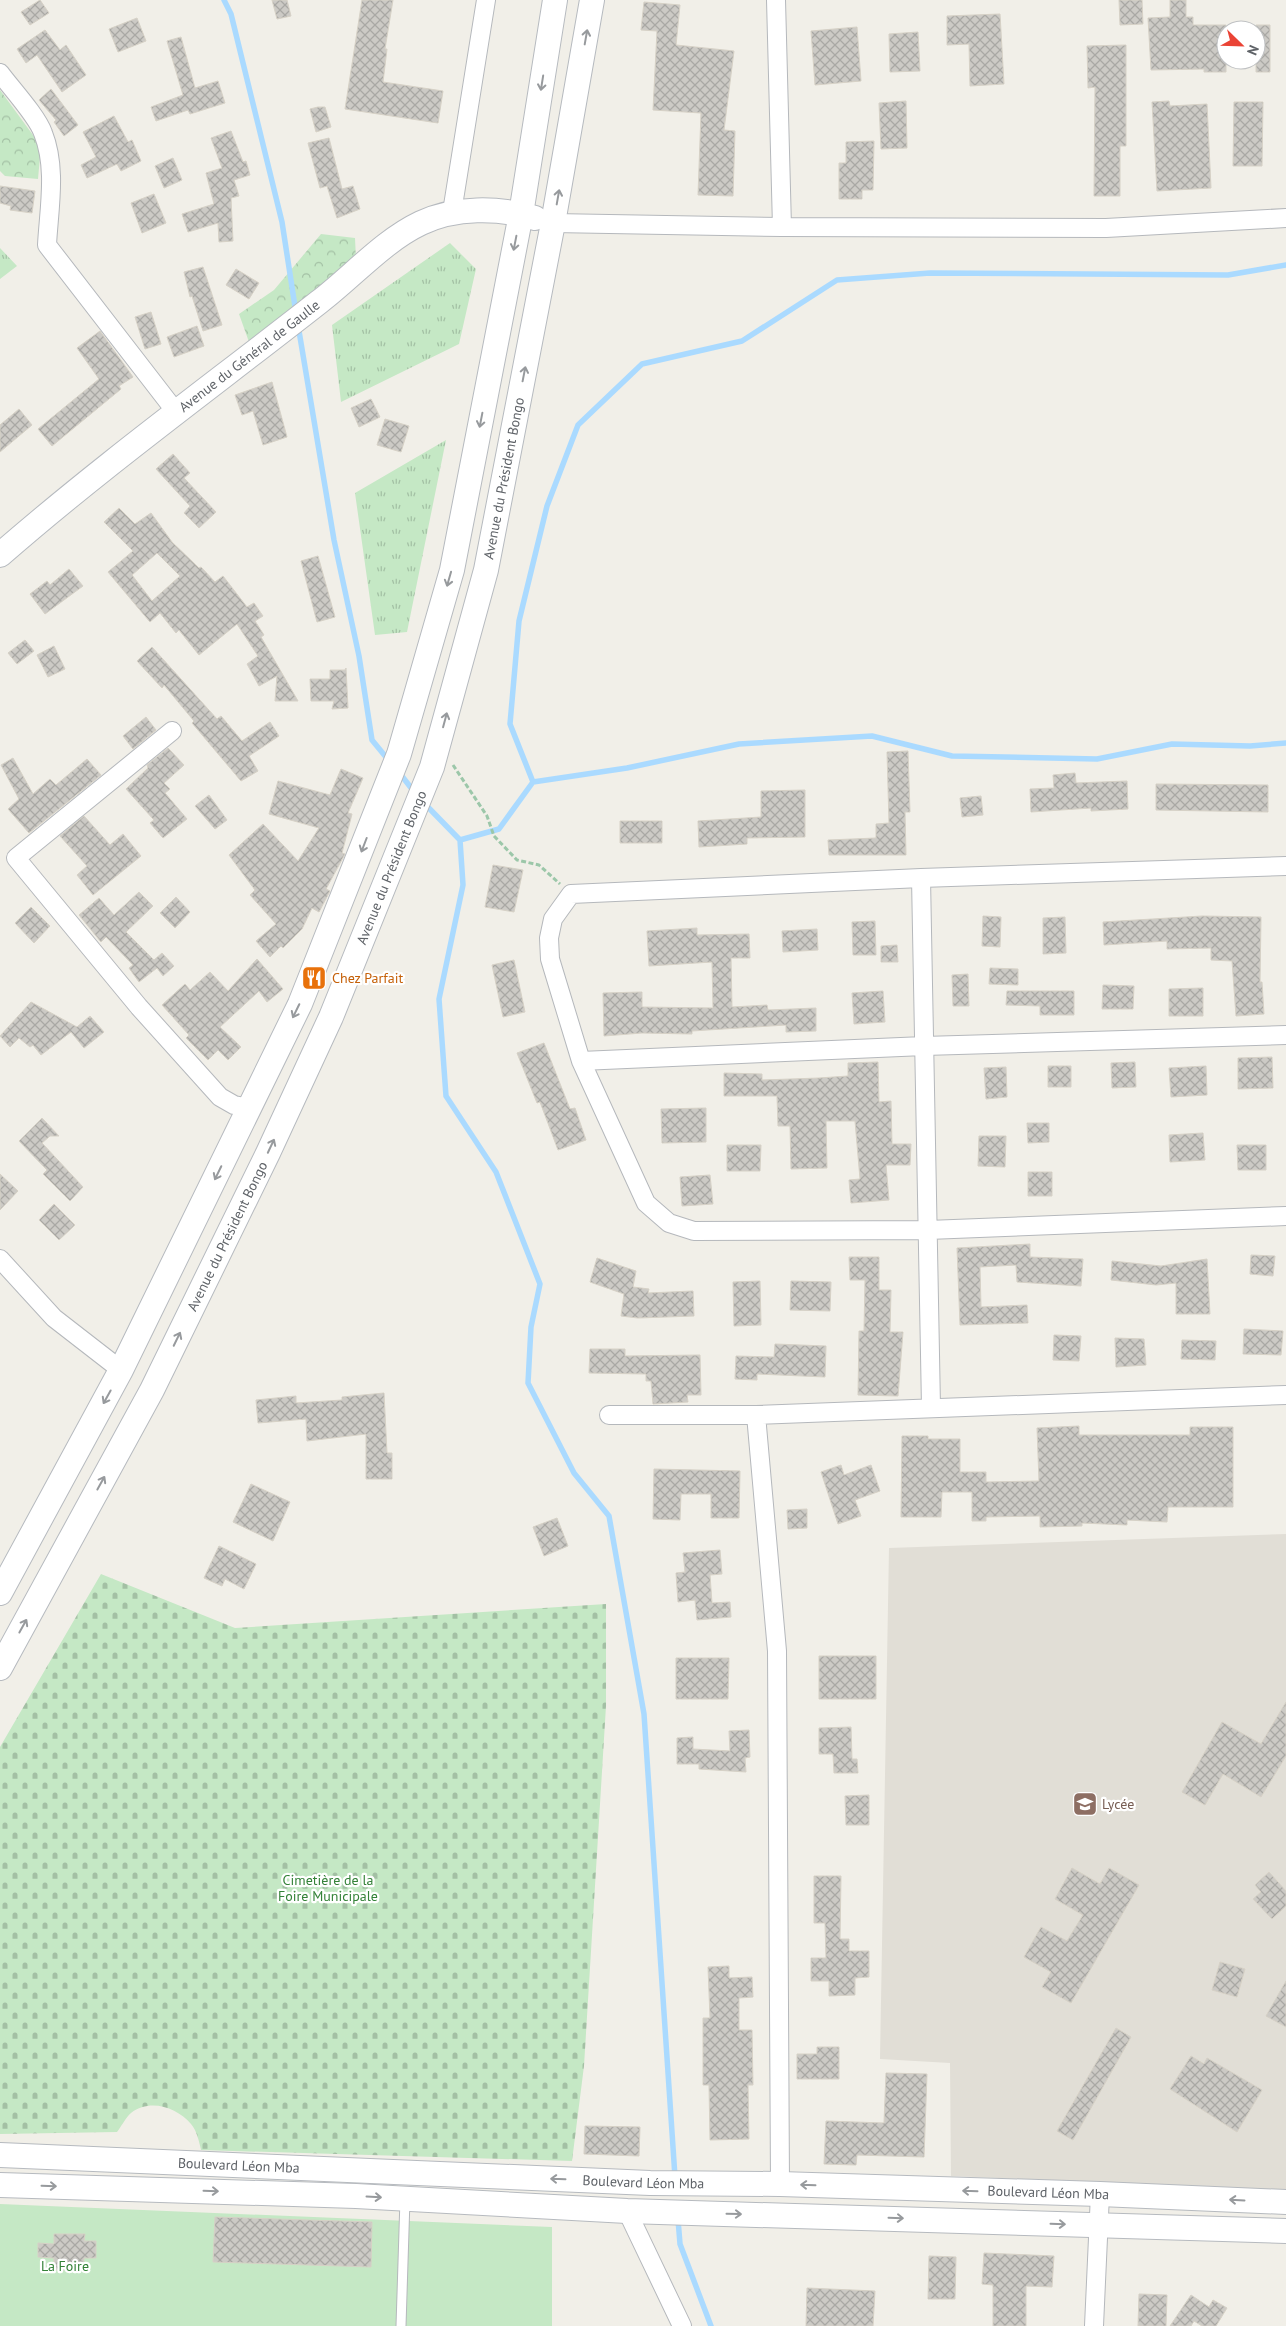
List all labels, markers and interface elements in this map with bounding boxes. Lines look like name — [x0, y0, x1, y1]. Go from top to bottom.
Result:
north arrow — [1216, 20, 1266, 70]
one-way arrow — [581, 30, 591, 46]
text: N — [1243, 42, 1263, 58]
one-way arrow — [536, 74, 546, 90]
one-way arrow — [553, 190, 563, 206]
one-way arrow — [510, 235, 520, 251]
street label: Avenue du Général de Gaulle — [175, 296, 323, 416]
one-way arrow — [520, 367, 529, 383]
street label: Avenue du Président Bongo — [479, 396, 528, 561]
one-way arrow — [475, 411, 485, 427]
one-way arrow — [444, 571, 453, 587]
one-way arrow — [441, 713, 451, 729]
street label: Avenue du Président Bongo — [352, 788, 431, 947]
one-way arrow — [359, 836, 368, 852]
restaurant icon: Chez Parfait — [301, 965, 327, 991]
place label: Chez Parfait — [332, 969, 403, 987]
one-way arrow — [291, 1003, 301, 1018]
one-way arrow — [267, 1139, 276, 1154]
street label: Avenue du Président Bongo — [183, 1158, 271, 1314]
one-way arrow — [213, 1166, 223, 1181]
one-way arrow — [173, 1332, 182, 1347]
one-way arrow — [102, 1390, 112, 1405]
one-way arrow — [97, 1476, 106, 1491]
one-way arrow — [19, 1619, 29, 1633]
school or university icon: Lycée — [1072, 1791, 1098, 1817]
place label: Lycée — [1102, 1795, 1134, 1813]
park label: Cimetière de la Foire Municipale — [278, 1871, 378, 1905]
street label: Boulevard Léon Mba — [178, 2154, 300, 2177]
street label: Boulevard Léon Mba — [582, 2171, 704, 2192]
one-way arrow — [550, 2175, 566, 2184]
one-way arrow — [800, 2181, 816, 2190]
street label: Boulevard Léon Mba — [987, 2181, 1110, 2203]
one-way arrow — [40, 2182, 56, 2191]
one-way arrow — [962, 2186, 978, 2195]
one-way arrow — [203, 2187, 219, 2196]
one-way arrow — [365, 2192, 381, 2201]
one-way arrow — [1230, 2196, 1246, 2205]
one-way arrow — [725, 2209, 741, 2219]
one-way arrow — [888, 2213, 904, 2222]
one-way arrow — [1050, 2219, 1066, 2228]
park label: La Foire — [41, 2257, 89, 2275]

